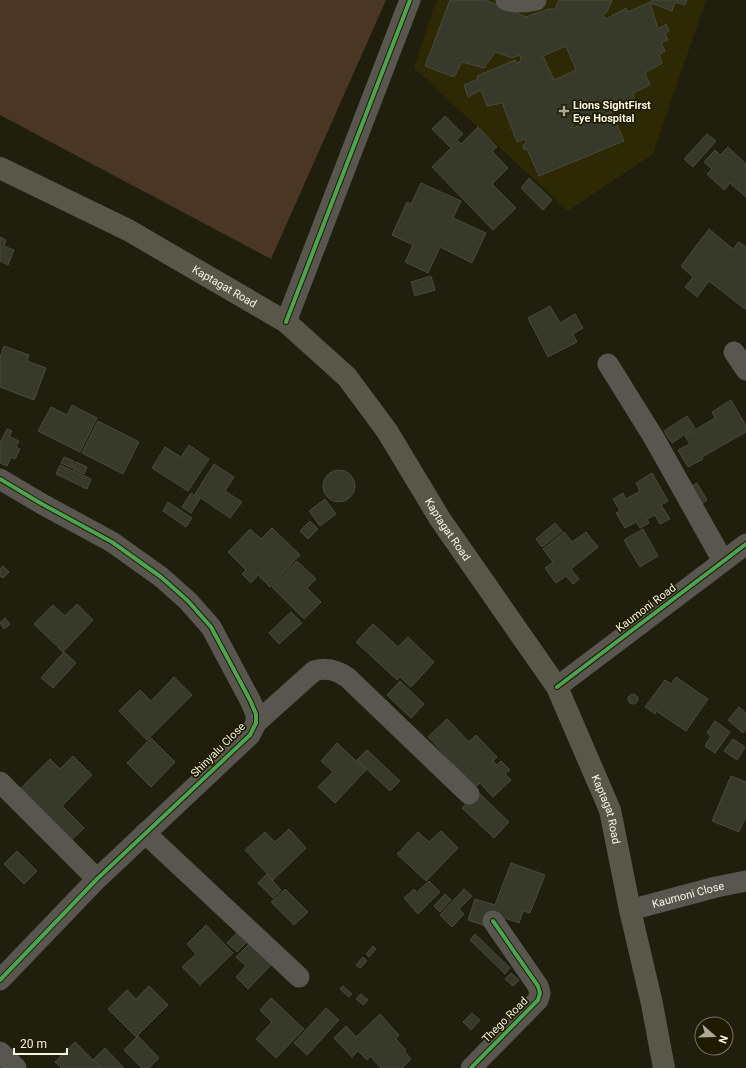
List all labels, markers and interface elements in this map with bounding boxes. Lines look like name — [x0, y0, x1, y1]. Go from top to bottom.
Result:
place label: Lions SightFirst Eye Hospital — [573, 99, 651, 125]
marker: Lions SightFirst Eye Hospital — [558, 105, 570, 117]
street label: Kaptagat Road — [190, 262, 259, 310]
street label: Kaptagat Road — [422, 496, 473, 563]
street label: Kaumoni Road — [613, 581, 679, 635]
street label: Shinyalu Close — [188, 720, 248, 780]
street label: Kaptagat Road — [589, 773, 623, 845]
street label: Kaumoni Close — [651, 879, 725, 910]
street label: Thego Road — [480, 995, 530, 1045]
north arrow — [694, 1016, 734, 1056]
scale bar — [14, 1030, 67, 1056]
text: N — [715, 1033, 730, 1045]
text: 20 m — [20, 1037, 47, 1051]

